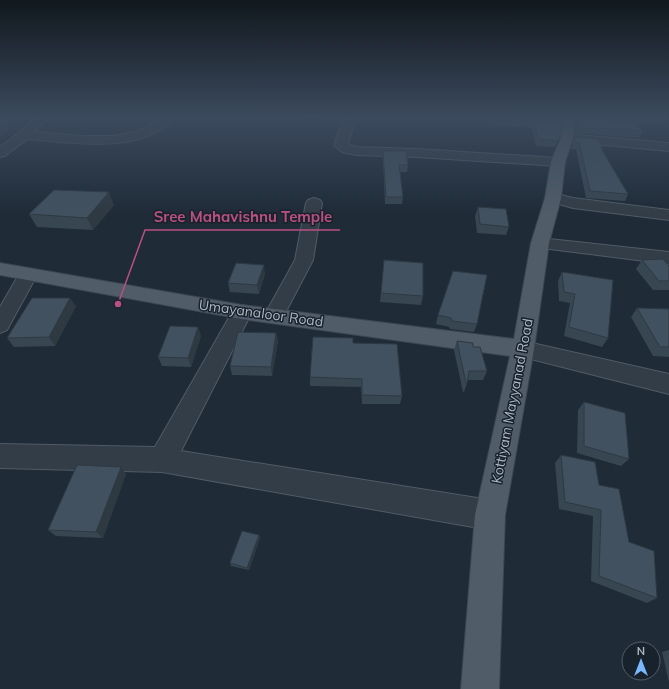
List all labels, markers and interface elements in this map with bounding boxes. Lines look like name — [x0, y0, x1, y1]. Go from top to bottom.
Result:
callout: Sree Mahavishnu Temple — [145, 203, 340, 230]
text: Sree Mahavishnu Temple — [154, 207, 332, 226]
street label: Umayanaloor Road — [198, 295, 324, 331]
street label: Kottiyam Mayyanad Road — [487, 317, 537, 485]
north arrow — [621, 641, 661, 681]
text: N — [637, 644, 645, 658]

